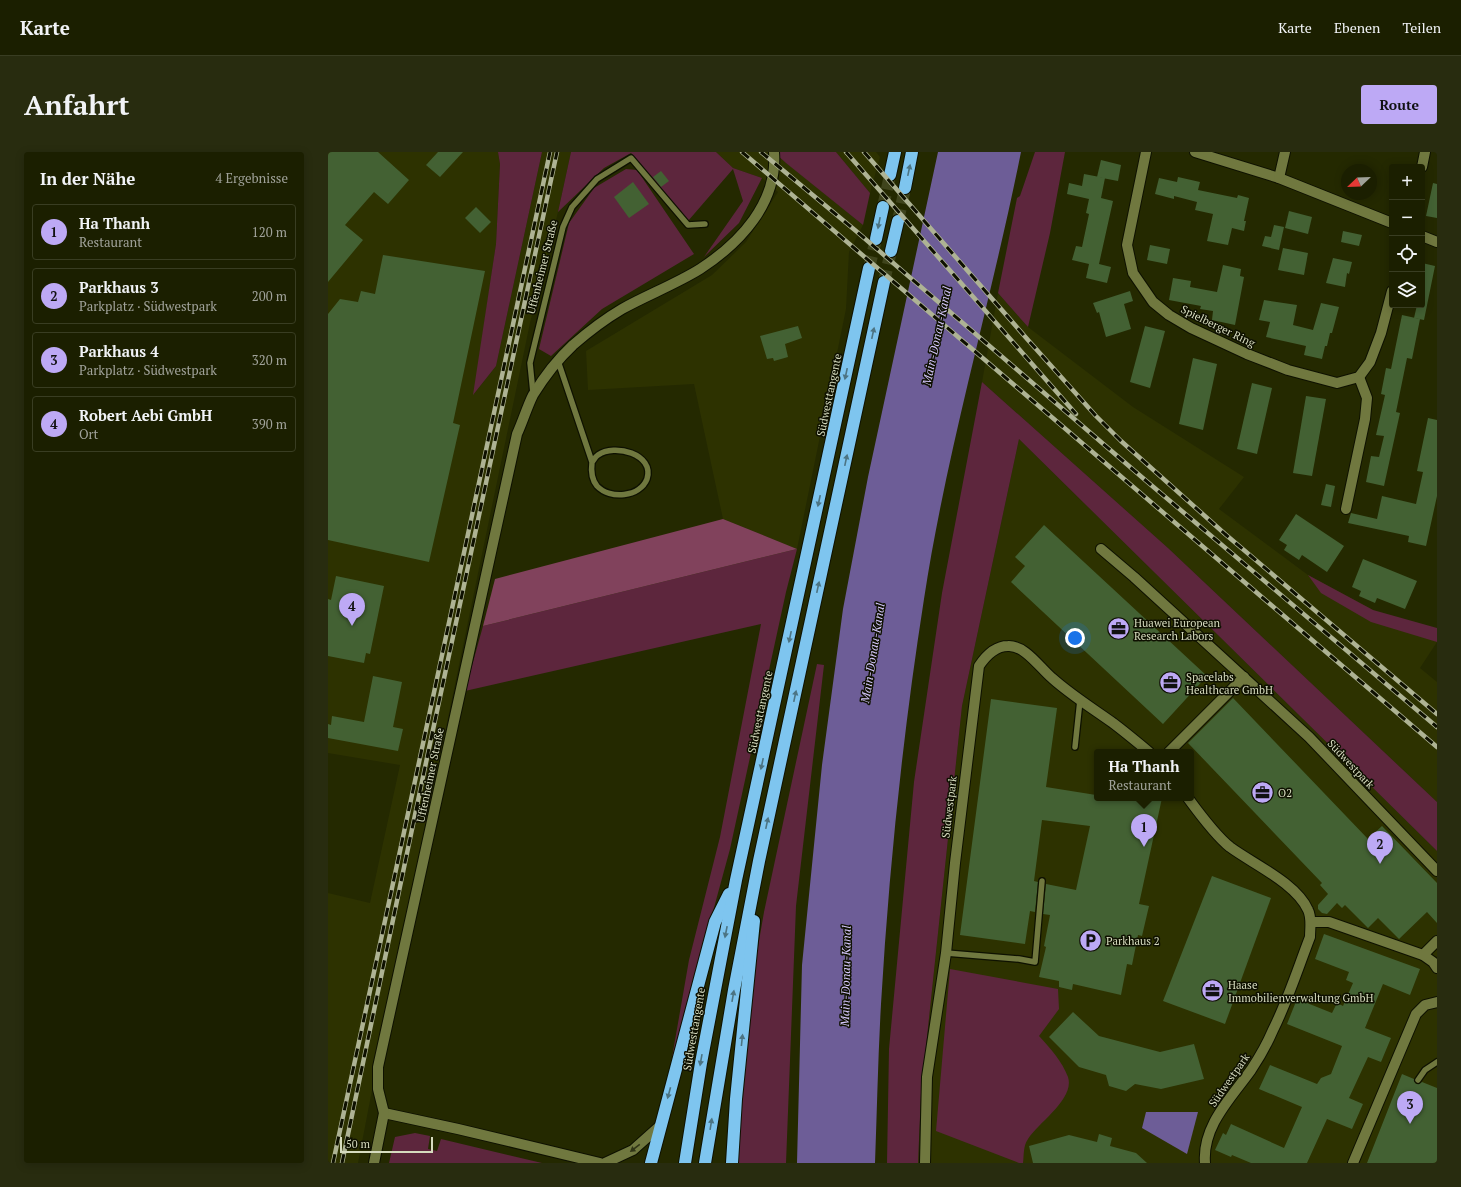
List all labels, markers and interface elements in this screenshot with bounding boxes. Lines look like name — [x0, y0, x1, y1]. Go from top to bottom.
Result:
text: Karte — [20, 15, 70, 40]
text: Karte — [1278, 18, 1312, 37]
text: Ebenen — [1334, 18, 1380, 37]
text: Teilen — [1402, 18, 1441, 37]
button: Route — [1361, 85, 1437, 124]
text: Anfahrt — [24, 86, 130, 123]
one-way arrow — [906, 164, 912, 176]
north arrow — [1341, 164, 1377, 200]
map controls — [1389, 164, 1425, 308]
button: + — [1389, 164, 1425, 200]
text: In der Nähe — [40, 167, 135, 190]
text: 4 Ergebnisse — [215, 169, 288, 187]
button: − — [1389, 200, 1425, 236]
text: Ha Thanh — [79, 213, 150, 233]
one-way arrow — [876, 217, 882, 229]
street label: Uffenheimer Straße — [524, 218, 561, 315]
text: 1 — [50, 223, 58, 241]
text: 120 m — [252, 223, 287, 241]
text: Restaurant — [79, 233, 142, 251]
button: locate — [1389, 236, 1425, 272]
button: layers — [1389, 272, 1425, 308]
text: Parkhaus 3 — [79, 277, 159, 297]
water label: Main-Donau-Kanal — [918, 284, 955, 388]
text: 2 — [50, 287, 58, 305]
text: 200 m — [252, 287, 287, 305]
text: Parkplatz · Südwestpark — [79, 297, 217, 315]
street label: Spielberger Ring — [1179, 302, 1258, 350]
one-way arrow — [871, 327, 877, 339]
text: Parkhaus 4 — [79, 341, 159, 361]
text: 3 — [50, 351, 58, 369]
text: 320 m — [252, 351, 287, 369]
street label: Südwesttangente — [813, 352, 845, 438]
text: Parkplatz · Südwestpark — [79, 361, 217, 379]
one-way arrow — [843, 368, 849, 380]
text: Robert Aebi GmbH — [79, 405, 212, 425]
text: 4 — [50, 415, 58, 433]
text: 390 m — [252, 415, 287, 433]
text: Ort — [79, 425, 98, 443]
one-way arrow — [843, 454, 849, 466]
one-way arrow — [816, 495, 822, 507]
one-way arrow — [816, 581, 822, 593]
pin: 4 — [339, 593, 365, 626]
water label: Main-Donau-Kanal — [857, 601, 888, 705]
office icon: Huawei European Research Labors — [1105, 616, 1131, 642]
place label: Huawei European Research Labors — [1134, 616, 1221, 643]
your location — [1065, 628, 1085, 648]
one-way arrow — [786, 631, 792, 643]
street label: Südwesttangente — [744, 669, 776, 755]
office icon: Spacelabs Healthcare GmbH — [1157, 670, 1183, 696]
place label: Spacelabs Healthcare GmbH — [1186, 670, 1273, 697]
one-way arrow — [793, 690, 799, 702]
street label: Uffenheimer Straße — [413, 726, 447, 824]
street label: Südwestpark — [1325, 736, 1378, 792]
popup — [1094, 749, 1194, 801]
text: Ha Thanh — [1108, 756, 1180, 776]
one-way arrow — [758, 758, 764, 770]
street label: Südwestpark — [938, 775, 960, 839]
text: Restaurant — [1108, 776, 1172, 794]
office icon: O2 — [1250, 780, 1276, 806]
place label: O2 — [1278, 786, 1292, 800]
pin: 1 — [1131, 814, 1157, 847]
one-way arrow — [765, 817, 771, 829]
pin: 2 — [1367, 831, 1393, 864]
water label: Main-Donau-Kanal — [837, 925, 854, 1028]
one-way arrow — [723, 926, 729, 938]
parking icon: Parkhaus 2 — [1078, 928, 1104, 954]
place label: Parkhaus 2 — [1106, 934, 1160, 948]
office icon: Haase Immobilienverwaltung GmbH — [1199, 978, 1225, 1004]
place label: Haase Immobilienverwaltung GmbH — [1228, 978, 1374, 1005]
street label: Südwesttangente — [680, 986, 708, 1072]
one-way arrow — [730, 990, 736, 1002]
one-way arrow — [739, 1034, 745, 1046]
street label: Südwestpark — [1205, 1050, 1253, 1110]
one-way arrow — [698, 1054, 704, 1066]
one-way arrow — [666, 1087, 672, 1099]
pin: 3 — [1397, 1091, 1423, 1124]
one-way arrow — [708, 1118, 714, 1131]
scale bar — [340, 1135, 433, 1154]
text: 50 m — [346, 1137, 370, 1151]
one-way arrow — [630, 1143, 641, 1152]

